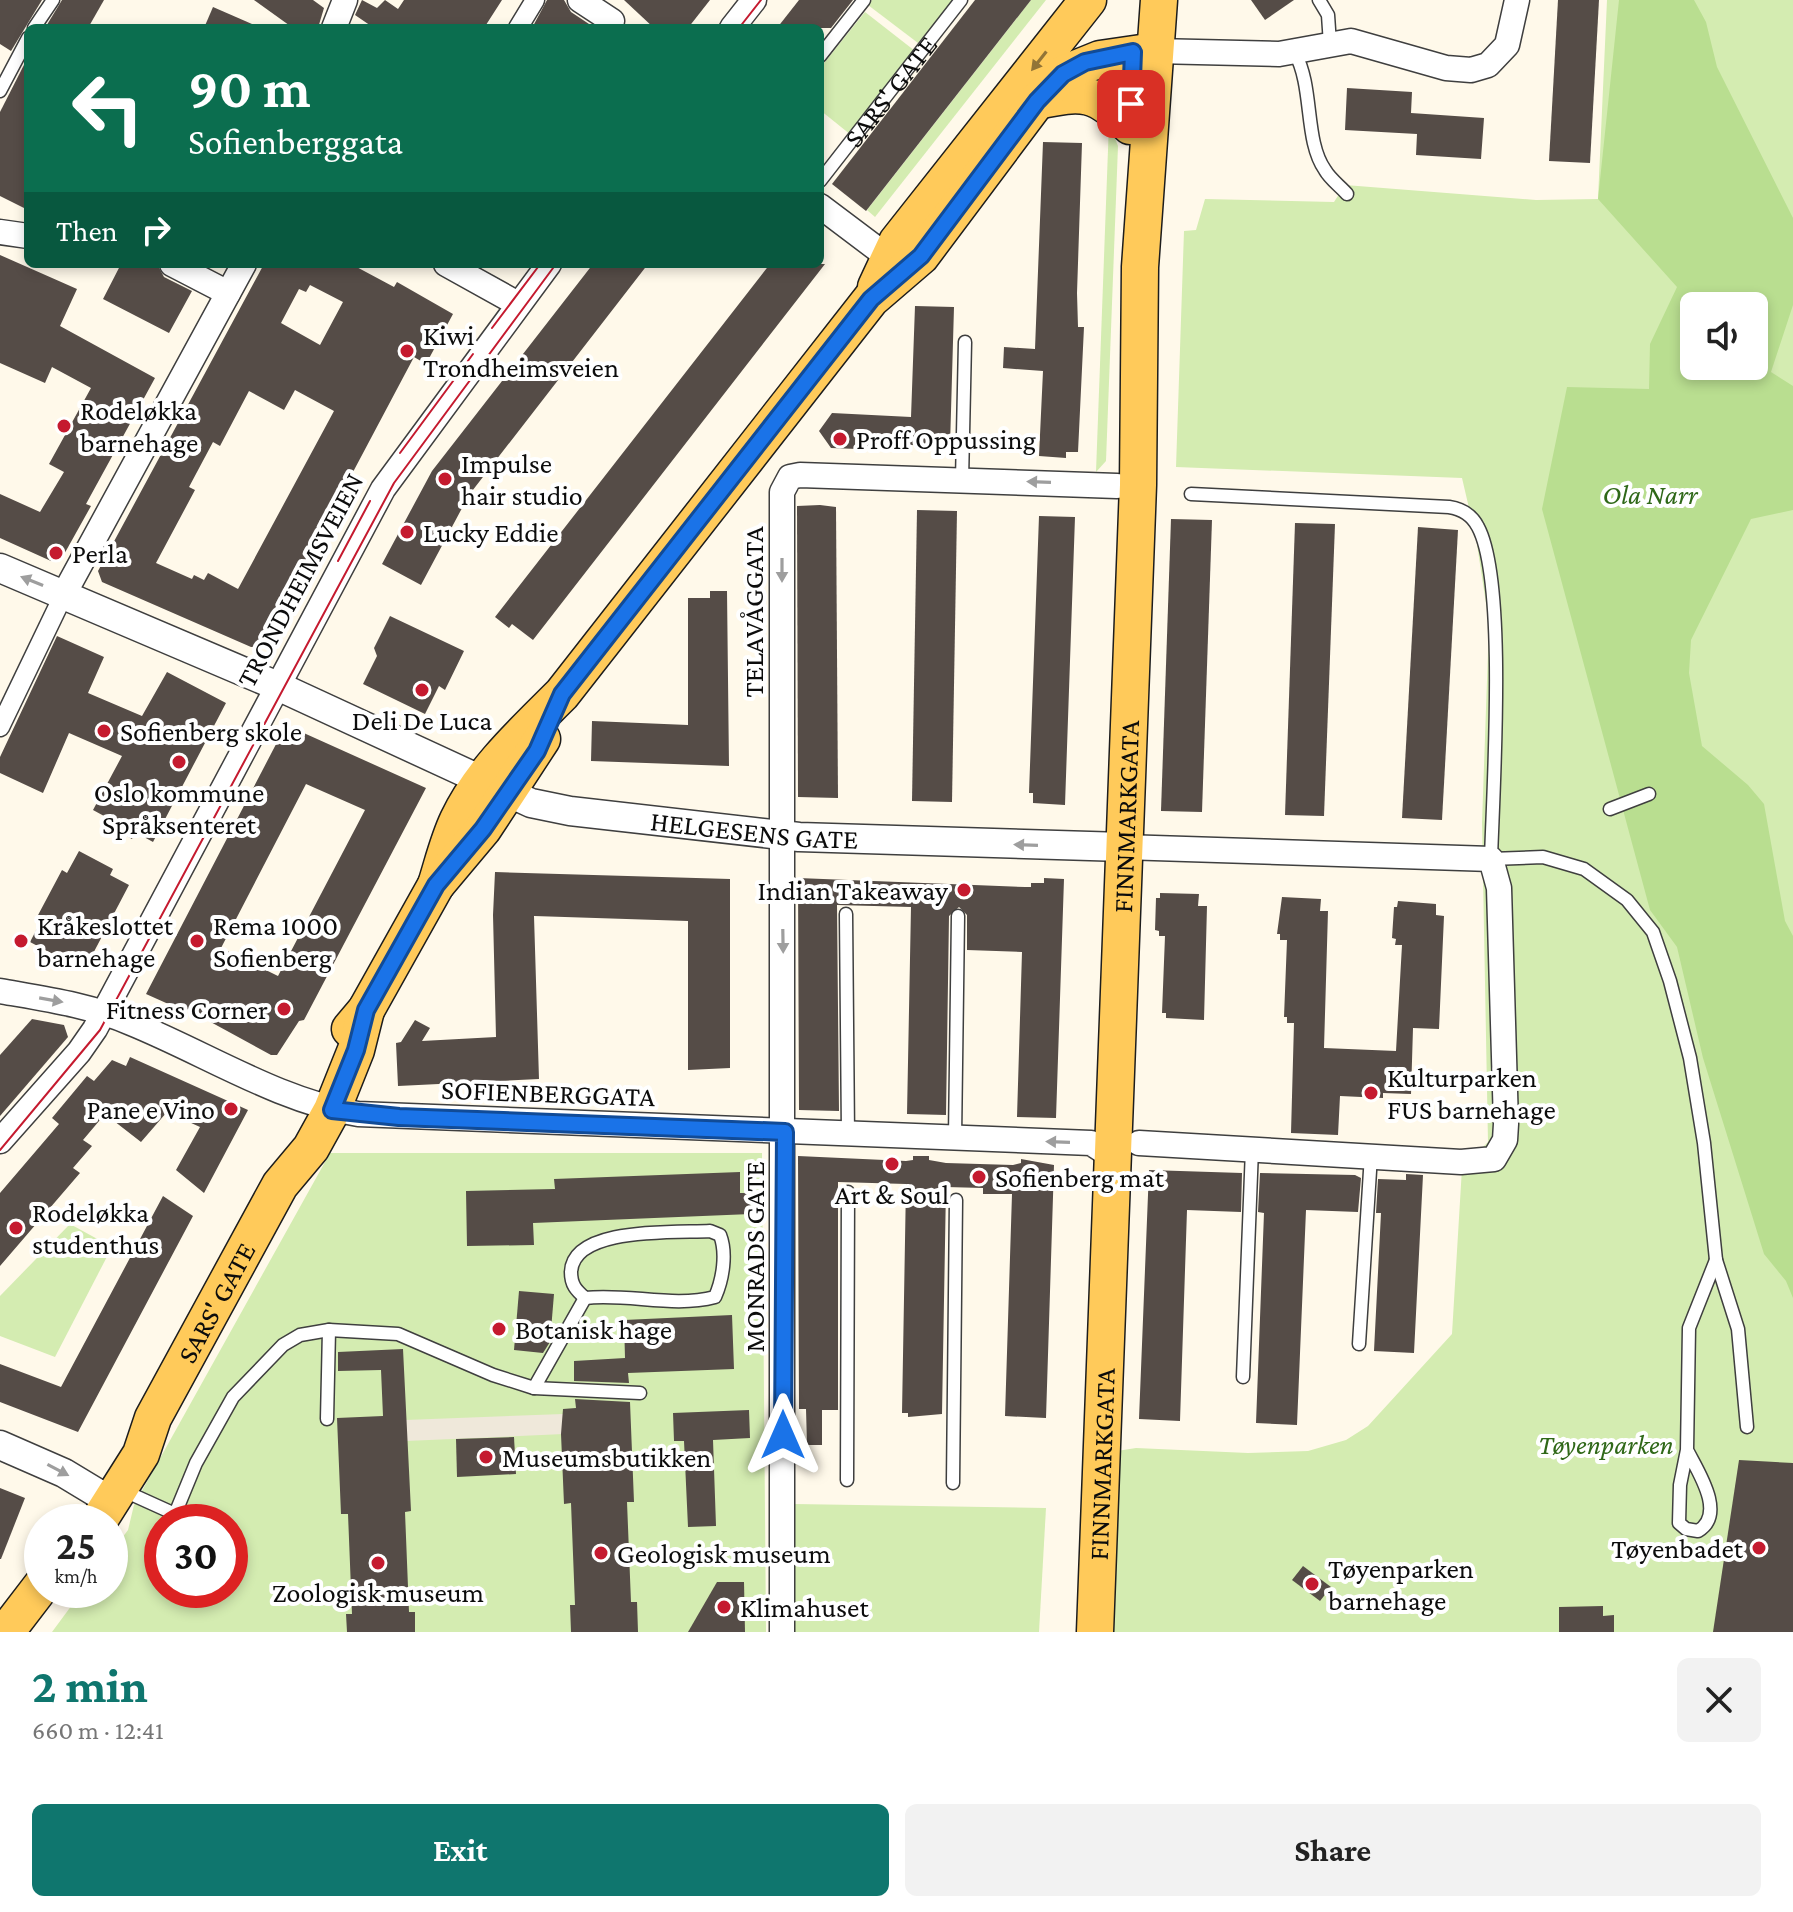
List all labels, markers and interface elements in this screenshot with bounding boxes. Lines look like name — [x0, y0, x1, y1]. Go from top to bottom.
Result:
street label: SARS' GATE — [837, 29, 943, 153]
one-way arrow — [1032, 51, 1048, 71]
icon: left — [56, 56, 160, 160]
text: 90 m — [188, 57, 311, 119]
pin — [1097, 70, 1165, 138]
icon: arrive — [1109, 82, 1153, 126]
text: Sofienberggata — [188, 122, 403, 162]
icon: right — [134, 208, 178, 252]
text: Then — [56, 214, 118, 247]
map controls — [1680, 292, 1768, 380]
button: sound — [1680, 292, 1768, 380]
place label: Kiwi Trondheimsveien — [423, 320, 619, 383]
marker: Kiwi Trondheimsveien — [398, 342, 416, 360]
place label: Rodeløkka barnehage — [80, 395, 198, 458]
marker: Rodeløkka barnehage — [55, 417, 73, 435]
place label: Proff Oppussing — [856, 424, 1036, 455]
marker: Proff Oppussing — [831, 430, 849, 448]
place label: Impulse hair studio — [461, 448, 583, 511]
street label: TRONDHEIMSVEIEN — [231, 468, 369, 692]
marker: Impulse hair studio — [436, 470, 454, 488]
one-way arrow — [1026, 476, 1051, 489]
park label: Ola Narr — [1603, 479, 1699, 510]
place label: Lucky Eddie — [423, 517, 559, 548]
marker: Lucky Eddie — [398, 523, 416, 541]
street label: TELAVÅGGATA — [738, 526, 769, 698]
place label: Perla — [72, 538, 128, 569]
marker: Perla — [47, 544, 65, 562]
one-way arrow — [776, 558, 788, 583]
one-way arrow — [20, 575, 44, 588]
marker: Deli De Luca — [413, 681, 431, 699]
place label: Deli De Luca — [352, 705, 492, 736]
place label: Sofienberg skole — [120, 716, 302, 747]
street label: FINNMARKGATA — [1106, 720, 1145, 913]
marker: Sofienberg skole — [95, 722, 113, 740]
marker: Oslo kommune Språksenteret — [170, 753, 188, 771]
place label: Oslo kommune Språksenteret — [94, 777, 264, 840]
street label: HELGESENS GATE — [649, 805, 859, 854]
one-way arrow — [1013, 838, 1038, 851]
place label: Indian Takeaway — [757, 875, 949, 906]
marker: Indian Takeaway — [955, 881, 973, 899]
place label: Kråkeslottet barnehage — [37, 910, 174, 973]
place label: Rema 1000 Sofienberg — [213, 910, 338, 973]
one-way arrow — [777, 929, 789, 954]
marker: Kråkeslottet barnehage — [12, 932, 30, 950]
marker: Rema 1000 Sofienberg — [188, 932, 206, 950]
one-way arrow — [39, 994, 64, 1006]
place label: Fitness Corner — [106, 994, 268, 1025]
marker: Fitness Corner — [275, 1000, 293, 1018]
place label: Kulturparken FUS barnehage — [1387, 1062, 1556, 1125]
street label: SOFIENBERGGATA — [440, 1074, 656, 1112]
marker: Kulturparken FUS barnehage — [1362, 1084, 1380, 1102]
place label: Pane e Vino — [86, 1094, 215, 1125]
marker: Pane e Vino — [222, 1100, 240, 1118]
one-way arrow — [1045, 1135, 1070, 1148]
marker: Art & Soul — [883, 1155, 901, 1173]
street label: MONRADS GATE — [739, 1161, 770, 1353]
place label: Sofienberg mat — [995, 1162, 1165, 1193]
marker: Sofienberg mat — [970, 1168, 988, 1186]
place label: Art & Soul — [835, 1179, 949, 1210]
place label: Rodeløkka studenthus — [32, 1197, 159, 1260]
marker: Rodeløkka studenthus — [7, 1219, 25, 1237]
street label: SARS' GATE — [171, 1237, 261, 1368]
place label: Botanisk hage — [515, 1314, 672, 1345]
marker: Botanisk hage — [490, 1320, 508, 1338]
street label: FINNMARKGATA — [1082, 1367, 1120, 1561]
position arrow — [741, 1393, 825, 1477]
park label: Tøyenparken — [1538, 1429, 1674, 1460]
place label: Museumsbutikken — [502, 1442, 711, 1473]
marker: Museumsbutikken — [477, 1448, 495, 1466]
one-way arrow — [46, 1463, 69, 1476]
speed limit sign: 30 — [144, 1504, 248, 1608]
text: 25 — [56, 1523, 96, 1568]
place label: Tøyenbadet — [1611, 1533, 1744, 1564]
place label: Geologisk museum — [617, 1538, 831, 1569]
marker: Tøyenbadet — [1750, 1539, 1768, 1557]
marker: Geologisk museum — [592, 1544, 610, 1562]
place label: Tøyenparken barnehage — [1328, 1553, 1474, 1616]
marker: Zoologisk museum — [369, 1554, 387, 1572]
text: km/h — [54, 1565, 98, 1587]
marker: Tøyenparken barnehage — [1303, 1575, 1321, 1593]
place label: Zoologisk museum — [272, 1577, 484, 1608]
place label: Klimahuset — [740, 1592, 869, 1623]
marker: Klimahuset — [715, 1598, 733, 1616]
button: close — [1677, 1658, 1761, 1742]
text: 2 min — [32, 1659, 148, 1712]
text: 660 m · 12:41 — [32, 1716, 164, 1745]
button: Exit — [32, 1804, 889, 1896]
button: Share — [905, 1804, 1761, 1896]

